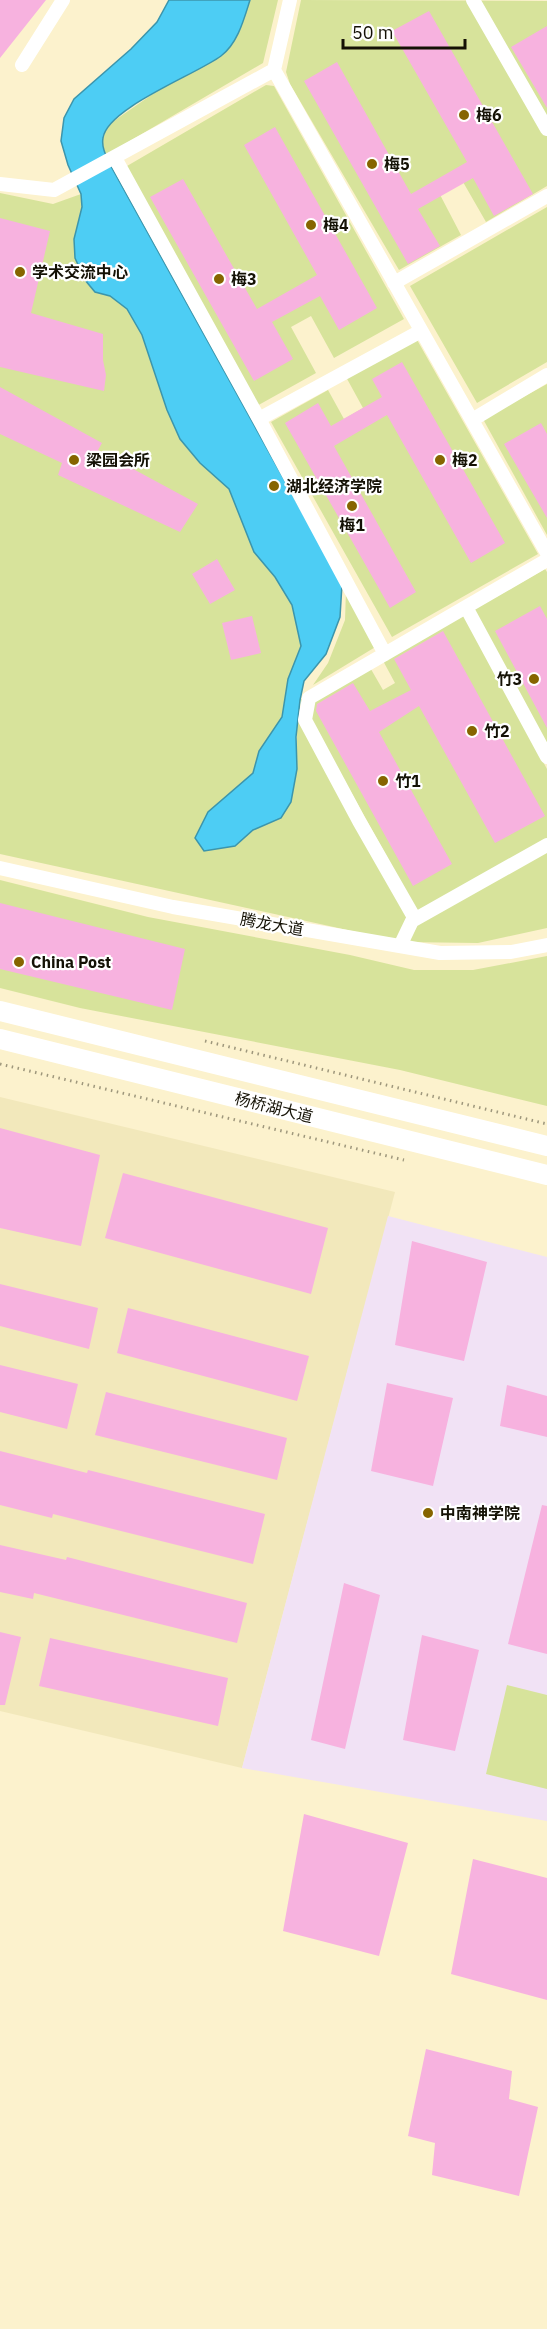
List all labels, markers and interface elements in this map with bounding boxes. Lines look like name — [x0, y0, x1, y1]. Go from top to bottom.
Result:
scale bar — [343, 12, 464, 50]
text: 50 m — [352, 21, 394, 44]
place label: 梅6 — [476, 105, 502, 125]
marker: 梅6 — [457, 108, 471, 122]
place label: 梅5 — [384, 154, 410, 174]
marker: 梅5 — [365, 157, 379, 171]
place label: 梅4 — [323, 215, 349, 235]
marker: 梅4 — [304, 218, 318, 232]
place label: 学术交流中心 — [32, 262, 128, 282]
marker: 学术交流中心 — [13, 265, 27, 279]
place label: 梅3 — [231, 269, 257, 289]
marker: 梅3 — [212, 272, 226, 286]
place label: 梁园会所 — [86, 450, 150, 470]
place label: 梅2 — [452, 450, 478, 470]
marker: 梁园会所 — [67, 453, 81, 467]
marker: 梅2 — [433, 453, 447, 467]
place label: 湖北经济学院 — [286, 476, 382, 496]
marker: 湖北经济学院 — [267, 479, 281, 493]
marker: 梅1 — [345, 499, 359, 513]
place label: 梅1 — [339, 515, 365, 535]
place label: 竹3 — [496, 669, 522, 689]
marker: 竹3 — [527, 672, 541, 686]
place label: 竹2 — [484, 721, 510, 741]
marker: 竹2 — [465, 724, 479, 738]
place label: 竹1 — [395, 771, 421, 791]
marker: 竹1 — [376, 774, 390, 788]
street label: 腾龙大道 — [239, 909, 305, 939]
place label: China Post — [31, 952, 111, 972]
marker: China Post — [12, 955, 26, 969]
street label: 杨桥湖大道 — [233, 1088, 315, 1126]
place label: 中南神学院 — [440, 1503, 520, 1523]
marker: 中南神学院 — [421, 1506, 435, 1520]

